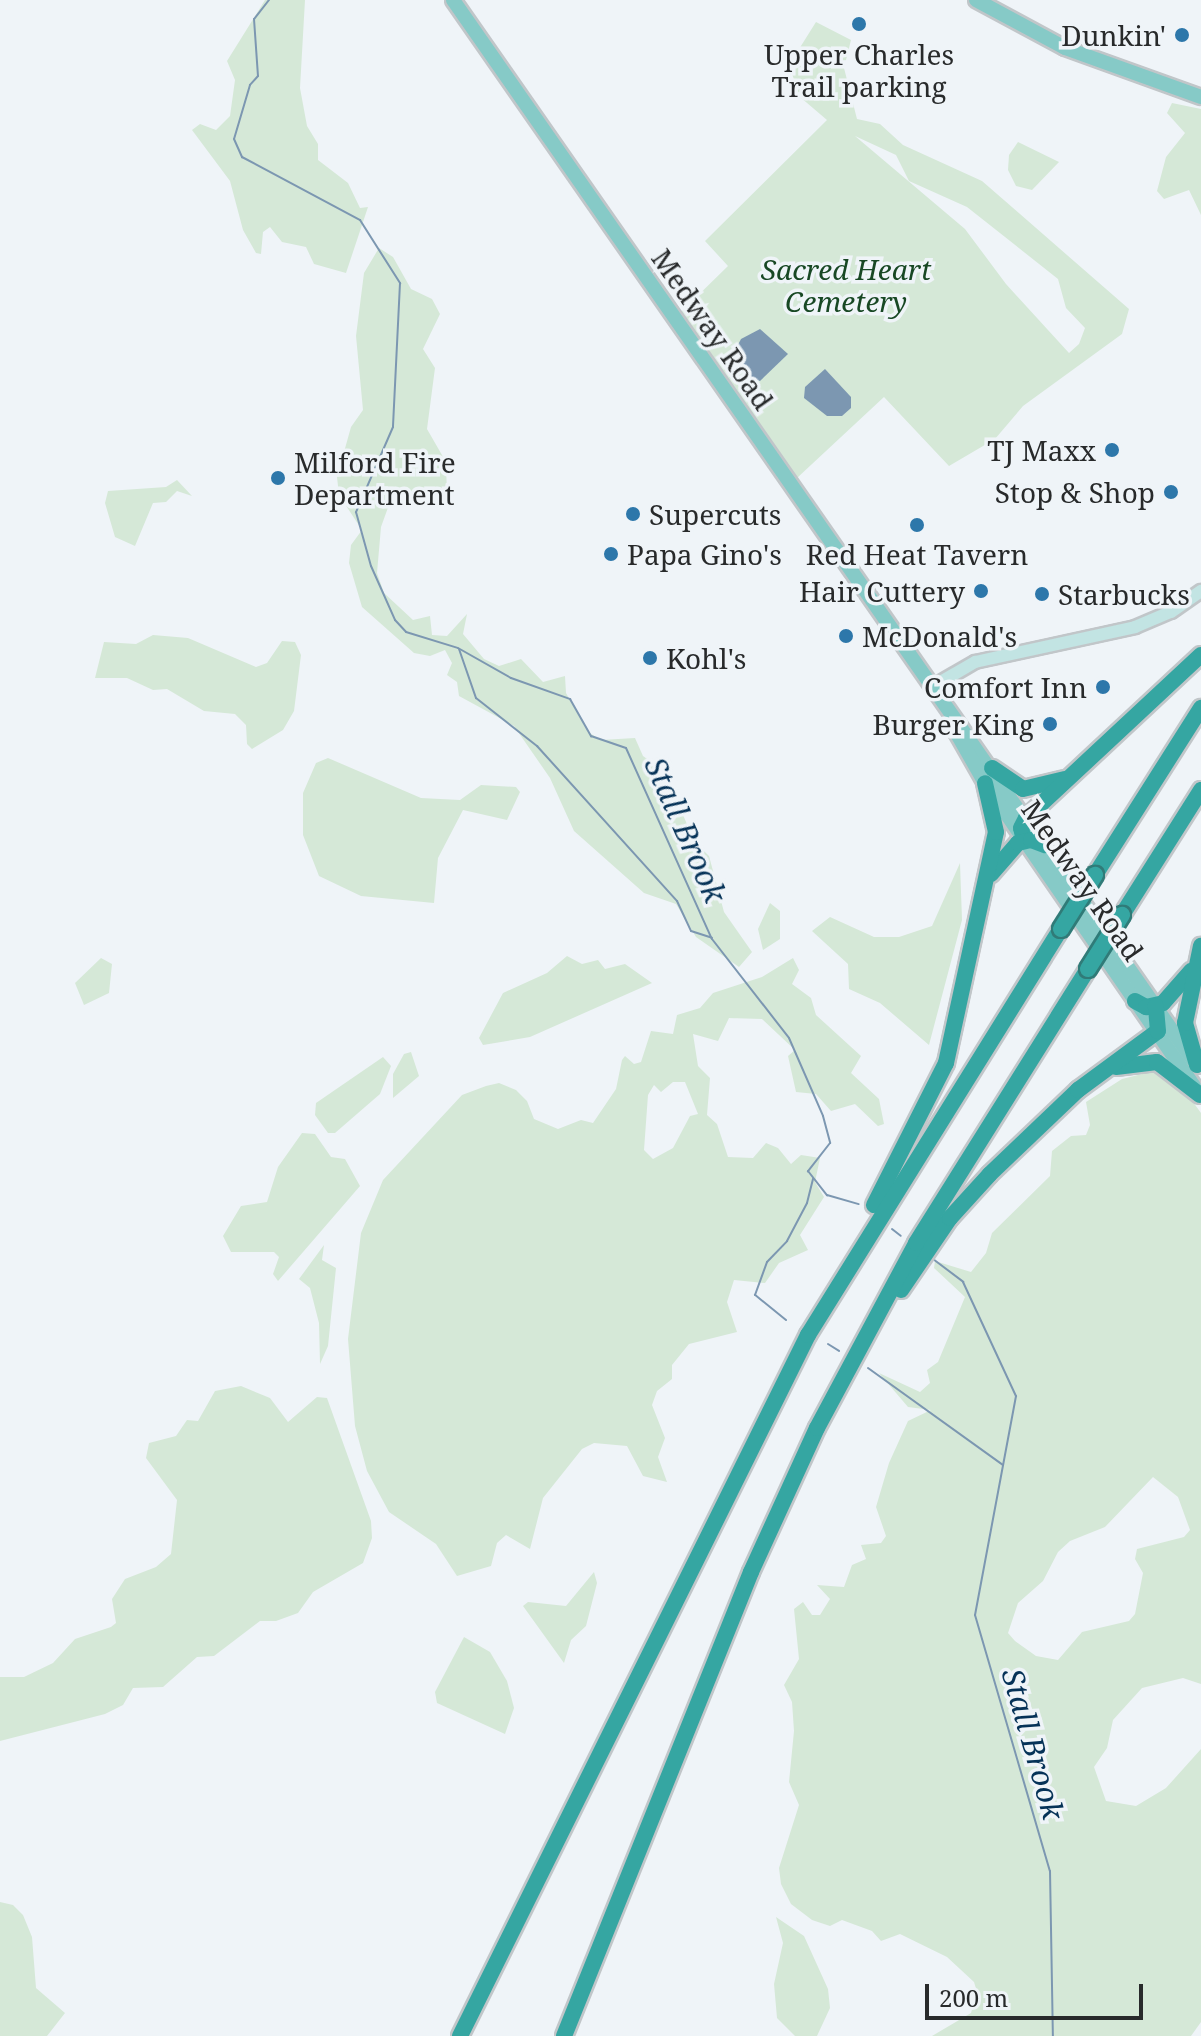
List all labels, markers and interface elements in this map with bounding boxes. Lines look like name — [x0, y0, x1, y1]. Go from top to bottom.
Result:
marker: Upper Charles Trail parking — [850, 15, 868, 33]
place label: Dunkin' — [1061, 18, 1166, 52]
marker: Dunkin' — [1173, 26, 1191, 44]
place label: Upper Charles Trail parking — [764, 37, 954, 103]
street label: Medway Road — [645, 242, 781, 416]
park label: Sacred Heart Cemetery — [761, 252, 931, 318]
place label: TJ Maxx — [987, 433, 1096, 467]
marker: TJ Maxx — [1103, 441, 1121, 459]
place label: Milford Fire Department — [294, 445, 456, 511]
marker: Milford Fire Department — [269, 469, 287, 487]
place label: Stop & Shop — [995, 475, 1155, 509]
marker: Stop & Shop — [1162, 483, 1180, 501]
place label: Supercuts — [649, 497, 781, 531]
marker: Supercuts — [624, 505, 642, 523]
marker: Red Heat Tavern — [908, 516, 926, 534]
place label: Papa Gino's — [627, 537, 782, 571]
place label: Red Heat Tavern — [806, 537, 1028, 571]
marker: Papa Gino's — [602, 545, 620, 563]
place label: Hair Cuttery — [799, 574, 965, 608]
place label: Starbucks — [1058, 577, 1190, 611]
marker: Hair Cuttery — [972, 582, 990, 600]
marker: Starbucks — [1033, 585, 1051, 603]
place label: McDonald's — [862, 619, 1017, 653]
marker: McDonald's — [837, 627, 855, 645]
place label: Kohl's — [666, 641, 746, 675]
marker: Kohl's — [641, 649, 659, 667]
place label: Comfort Inn — [924, 670, 1087, 704]
marker: Comfort Inn — [1094, 678, 1112, 696]
place label: Burger King — [873, 707, 1034, 741]
marker: Burger King — [1041, 715, 1059, 733]
water label: Stall Brook — [637, 752, 733, 908]
street label: Medway Road — [1015, 793, 1151, 967]
water label: Stall Brook — [994, 1664, 1072, 1824]
scale bar — [929, 1968, 1147, 2018]
text: 200 m — [939, 1981, 1008, 2014]

